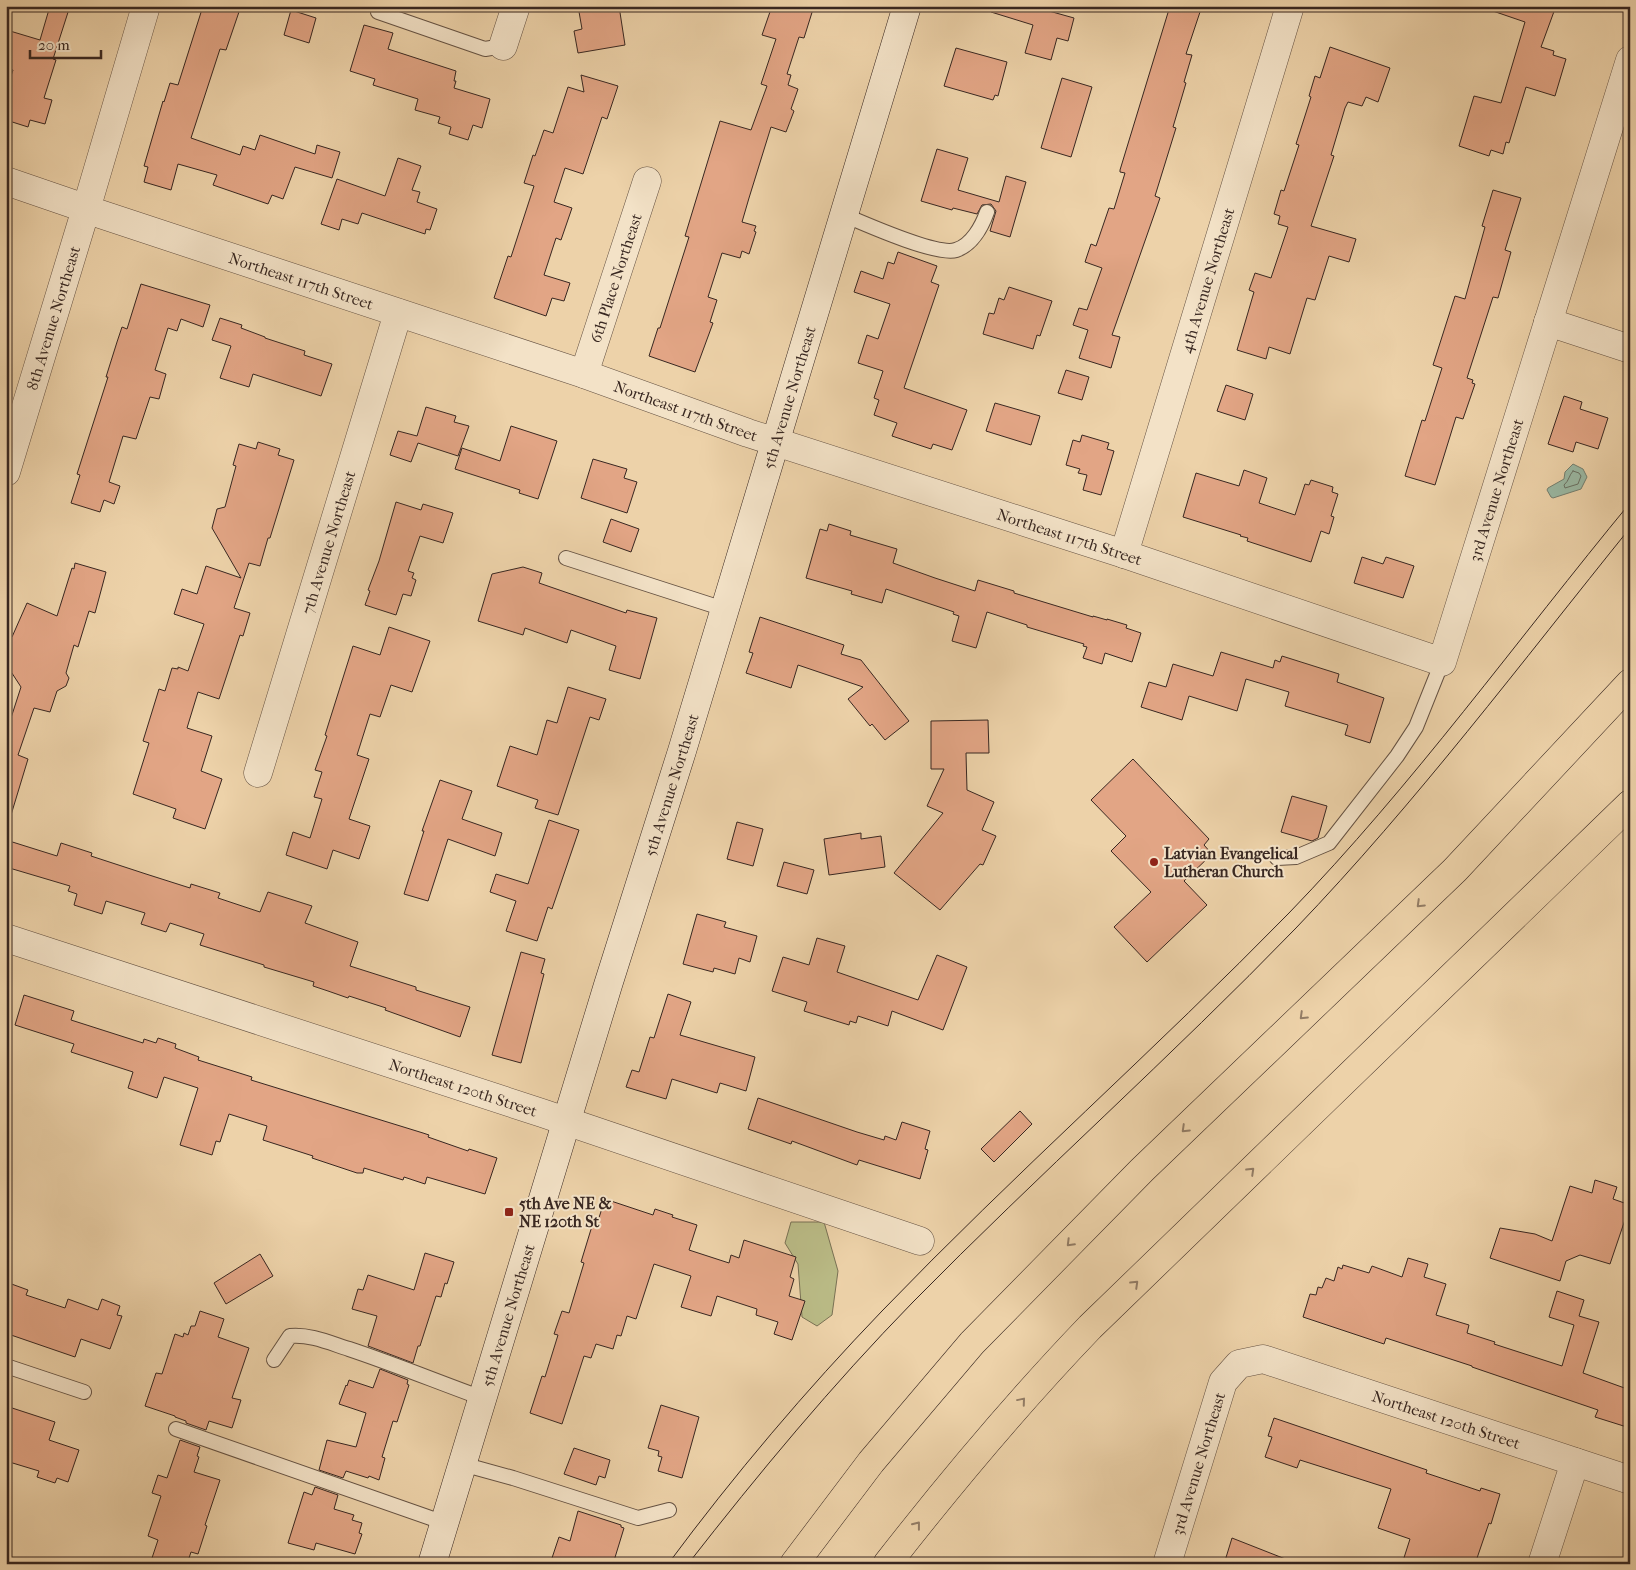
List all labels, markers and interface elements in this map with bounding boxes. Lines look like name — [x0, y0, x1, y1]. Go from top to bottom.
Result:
scale bar — [30, 28, 101, 60]
text: 20 m — [38, 36, 70, 54]
street label: 4th Avenue Northeast — [1176, 205, 1238, 355]
street label: 6th Place Northeast — [586, 211, 646, 345]
street label: 8th Avenue Northeast — [22, 243, 84, 392]
street label: Northeast 117th Street — [226, 248, 376, 314]
street label: 5th Avenue Northeast — [759, 323, 820, 471]
street label: Northeast 117th Street — [611, 377, 760, 446]
street label: 3rd Avenue Northeast — [1465, 416, 1527, 564]
street label: 7th Avenue Northeast — [298, 468, 360, 617]
street label: Northeast 117th Street — [995, 505, 1145, 570]
street label: 5th Avenue Northeast — [640, 711, 703, 859]
place label: Latvian Evangelical Lutheran Church — [1164, 844, 1299, 881]
marker: Latvian Evangelical Lutheran Church — [1148, 856, 1160, 868]
one-way arrow — [1416, 898, 1425, 907]
one-way arrow — [1299, 1010, 1308, 1019]
street label: Northeast 120th Street — [386, 1055, 540, 1121]
one-way arrow — [1182, 1123, 1191, 1132]
one-way arrow — [1246, 1168, 1255, 1177]
place label: 5th Ave NE & NE 120th St — [519, 1194, 612, 1231]
marker: 5th Ave NE & NE 120th St — [503, 1206, 515, 1218]
one-way arrow — [1067, 1238, 1076, 1247]
street label: 5th Avenue Northeast — [477, 1241, 539, 1389]
one-way arrow — [1129, 1281, 1138, 1290]
street label: Northeast 120th Street — [1370, 1387, 1523, 1453]
street label: 3rd Avenue Northeast — [1167, 1390, 1229, 1538]
one-way arrow — [1016, 1397, 1025, 1406]
one-way arrow — [911, 1521, 920, 1531]

